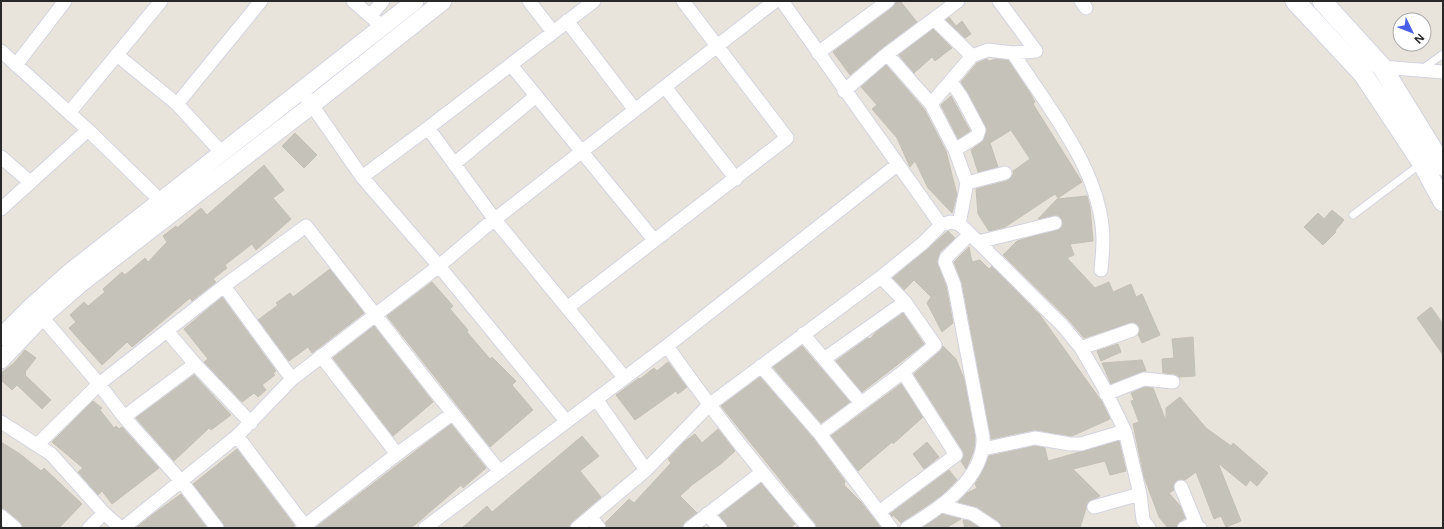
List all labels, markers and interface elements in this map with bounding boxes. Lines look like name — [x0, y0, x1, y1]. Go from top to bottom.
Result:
north arrow — [1392, 12, 1432, 52]
text: N — [1411, 31, 1428, 48]

